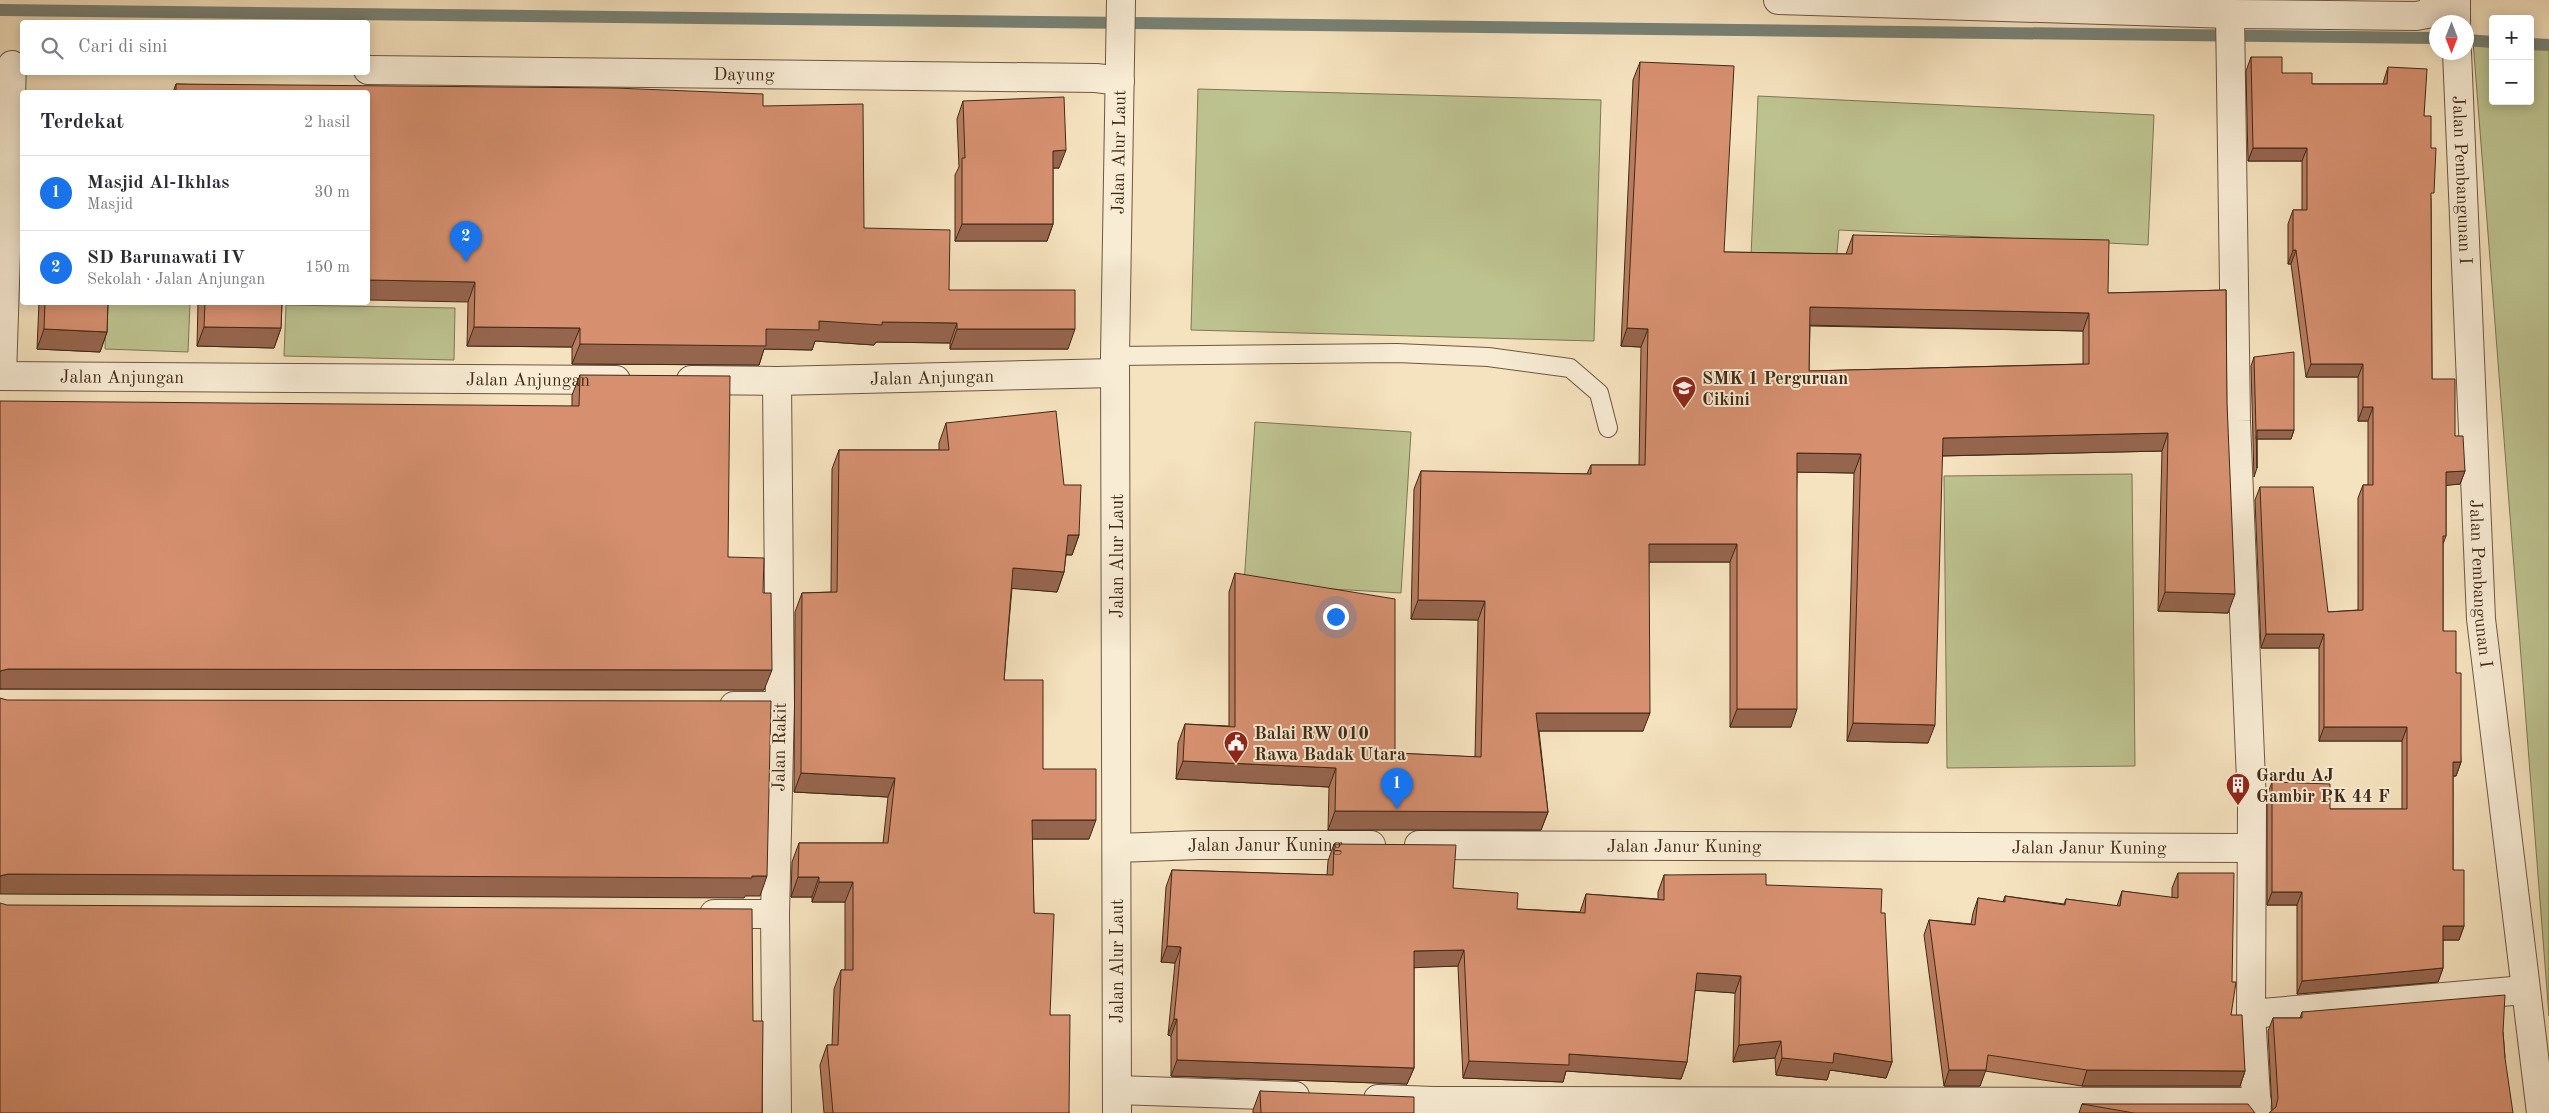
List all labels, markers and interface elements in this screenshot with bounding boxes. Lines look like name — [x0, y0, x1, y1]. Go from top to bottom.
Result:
north arrow — [2429, 15, 2474, 60]
map controls — [2489, 15, 2534, 105]
button: + — [2489, 15, 2534, 60]
search box — [20, 20, 370, 75]
icon: search — [38, 34, 66, 62]
text: Cari di sini — [78, 38, 168, 57]
button: − — [2489, 60, 2534, 105]
street label: Dayung — [713, 66, 775, 84]
street label: Jalan Alur Laut — [1109, 89, 1129, 215]
street label: Jalan Pembangunan I — [2449, 95, 2474, 265]
text: Terdekat — [40, 112, 124, 133]
text: 2 hasil — [304, 115, 350, 131]
text: Masjid Al-Ikhlas — [87, 174, 230, 193]
text: 1 — [51, 185, 61, 201]
text: 30 m — [314, 185, 350, 201]
text: Masjid — [87, 197, 133, 213]
pin: 2 — [450, 221, 482, 262]
text: SD Barunawati IV — [87, 249, 245, 268]
text: 2 — [51, 260, 61, 276]
text: 150 m — [305, 260, 350, 276]
text: Sekolah · Jalan Anjungan — [87, 272, 265, 288]
street label: Jalan Anjungan — [60, 368, 184, 387]
street label: Jalan Anjungan — [870, 368, 995, 389]
place label: SMK 1 Perguruan Cikini — [1702, 370, 1848, 409]
street label: Jalan Anjungan — [466, 371, 590, 390]
school or university icon: SMK 1 Perguruan Cikini — [1671, 375, 1697, 409]
street label: Jalan Alur Laut — [1109, 494, 1127, 618]
street label: Jalan Pembangunan I — [2466, 499, 2495, 669]
your location — [1323, 604, 1349, 630]
street label: Jalan Rakit — [770, 702, 790, 792]
place label: Balai RW 010 Rawa Badak Utara — [1254, 725, 1406, 764]
public building icon: Balai RW 010 Rawa Badak Utara — [1223, 730, 1249, 764]
place label: Gardu AJ Gambir PK 44 F — [2256, 767, 2390, 806]
pin: 1 — [1381, 768, 1413, 809]
building icon: Gardu AJ Gambir PK 44 F — [2225, 772, 2251, 806]
street label: Jalan Janur Kuning — [1187, 837, 1343, 855]
street label: Jalan Janur Kuning — [1606, 838, 1762, 856]
street label: Jalan Janur Kuning — [2011, 839, 2167, 858]
street label: Jalan Alur Laut — [1109, 899, 1127, 1023]

